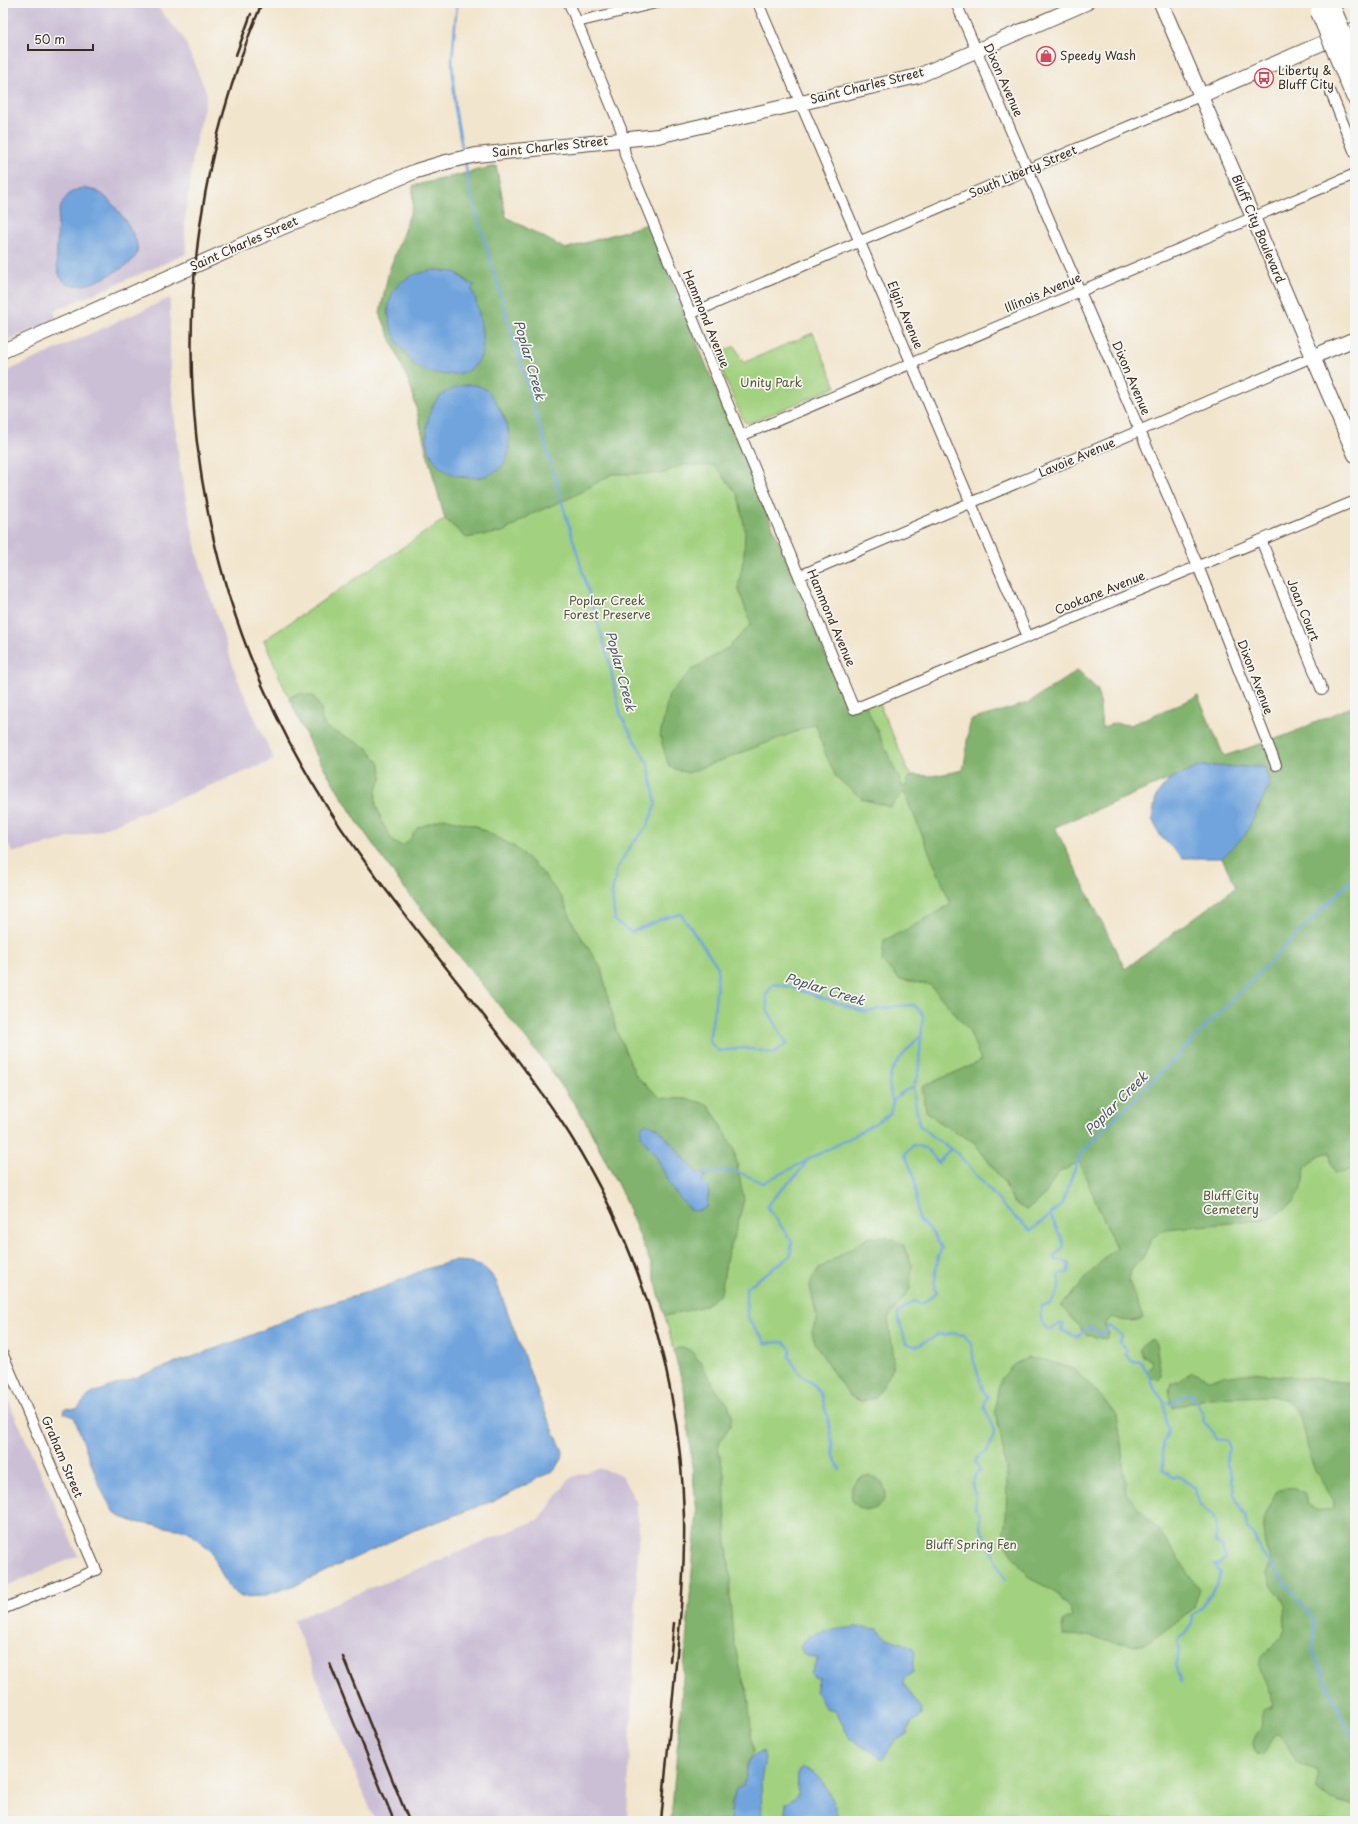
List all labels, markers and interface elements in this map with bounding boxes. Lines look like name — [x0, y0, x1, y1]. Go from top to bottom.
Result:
scale bar — [28, 26, 93, 52]
text: 50 m — [34, 30, 65, 48]
street label: Dixon Avenue — [980, 40, 1028, 120]
shop icon: Speedy Wash — [1035, 45, 1057, 67]
place label: Speedy Wash — [1060, 46, 1136, 64]
place label: Liberty & Bluff City — [1278, 61, 1334, 93]
street label: Saint Charles Street — [808, 62, 926, 108]
bus stop icon: Liberty & Bluff City — [1253, 67, 1275, 89]
street label: Saint Charles Street — [491, 131, 609, 161]
street label: South Liberty Street — [966, 140, 1079, 202]
street label: Bluff City Boulevard — [1228, 172, 1290, 286]
street label: Saint Charles Street — [187, 211, 301, 275]
street label: Hammond Avenue — [679, 267, 735, 371]
street label: Illinois Avenue — [1001, 268, 1084, 316]
street label: Elgin Avenue — [884, 278, 929, 352]
water label: Poplar Creek — [510, 318, 551, 403]
street label: Dixon Avenue — [1108, 338, 1156, 418]
park label: Unity Park — [740, 373, 802, 391]
street label: Lavoie Avenue — [1036, 433, 1118, 481]
street label: Hammond Avenue — [803, 566, 861, 670]
street label: Cookane Avenue — [1052, 566, 1148, 618]
street label: Joan Court — [1283, 576, 1325, 644]
park label: Poplar Creek Forest Preserve — [563, 591, 651, 623]
water label: Poplar Creek — [602, 629, 642, 714]
street label: Dixon Avenue — [1233, 636, 1279, 717]
water label: Poplar Creek — [783, 967, 868, 1010]
water label: Poplar Creek — [1080, 1066, 1152, 1138]
park label: Bluff City Cemetery — [1203, 1186, 1259, 1218]
street label: Graham Street — [38, 1413, 88, 1500]
park label: Bluff Spring Fen — [925, 1535, 1017, 1553]

